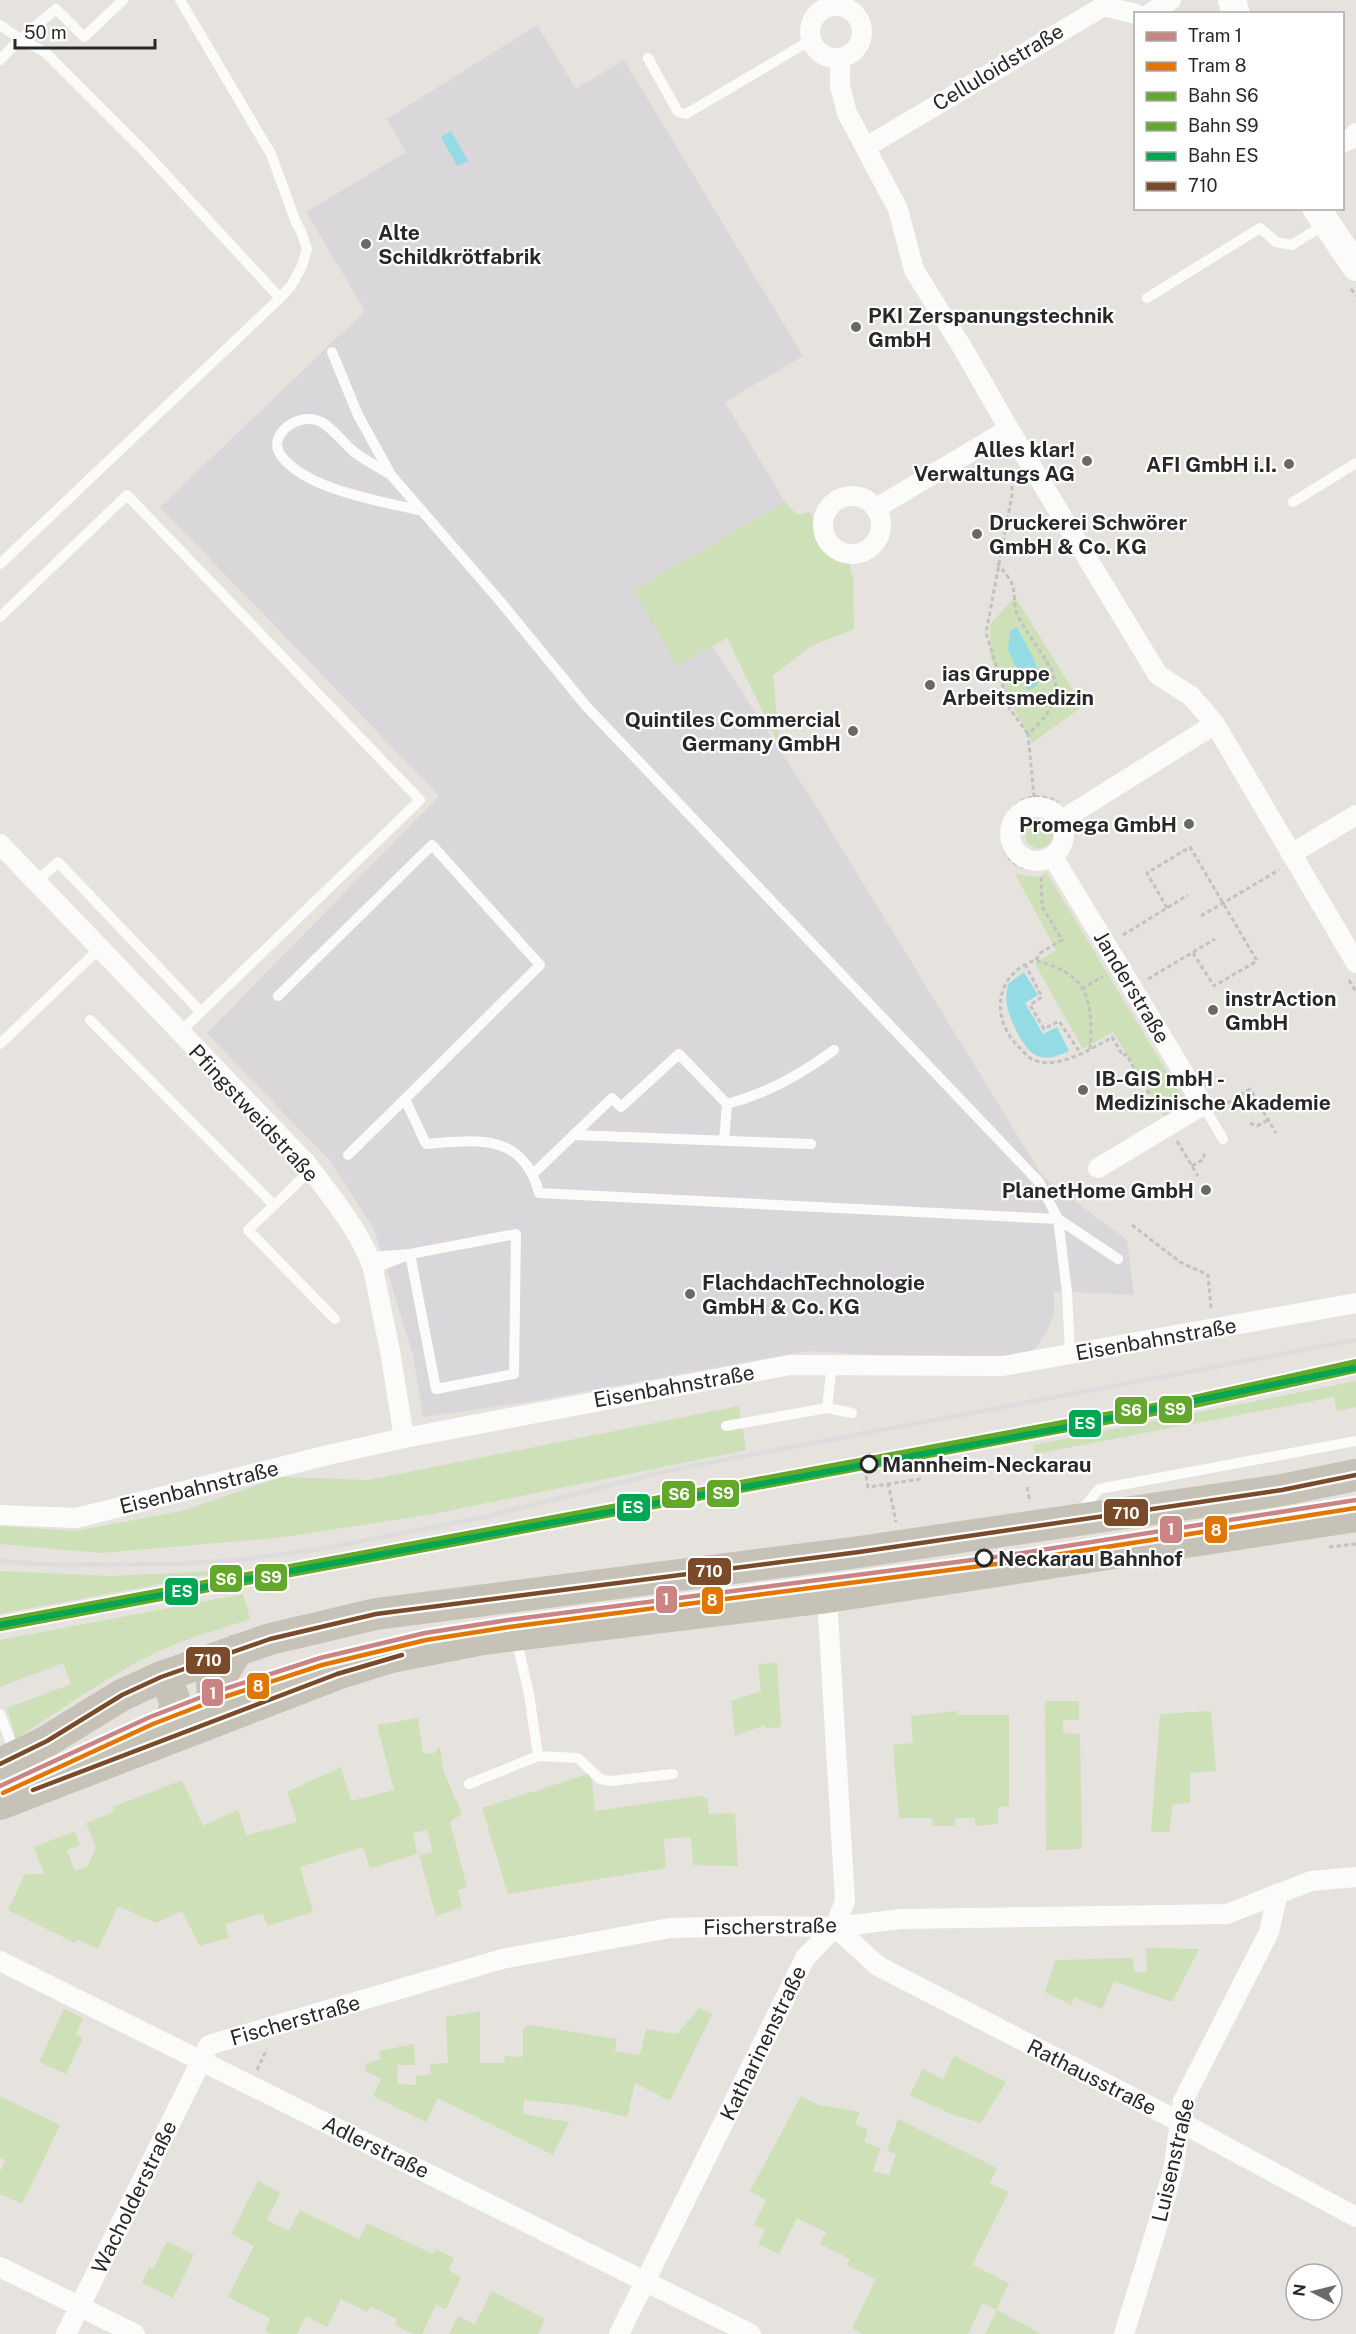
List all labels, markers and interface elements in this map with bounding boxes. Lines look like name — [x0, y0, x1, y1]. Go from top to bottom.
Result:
scale bar — [15, 12, 154, 50]
legend — [1134, 12, 1344, 210]
street label: Celluloidstraße — [928, 18, 1068, 116]
text: 50 m — [24, 22, 67, 43]
text: Tram 1 — [1188, 25, 1242, 46]
text: Tram 8 — [1188, 55, 1246, 76]
text: Bahn S6 — [1188, 85, 1258, 106]
text: Bahn S9 — [1188, 115, 1258, 136]
text: Bahn ES — [1188, 145, 1258, 166]
text: 710 — [1188, 175, 1218, 196]
place label: Alte Schildkrötfabrik — [378, 220, 542, 269]
marker: Alte Schildkrötfabrik — [359, 237, 373, 251]
place label: PKI Zerspanungstechnik GmbH — [868, 303, 1114, 352]
marker: PKI Zerspanungstechnik GmbH — [849, 320, 863, 334]
place label: Alles klar! Verwaltungs AG — [913, 437, 1075, 486]
place label: AFI GmbH i.I. — [1146, 452, 1277, 477]
marker: Alles klar! Verwaltungs AG — [1080, 454, 1094, 468]
marker: AFI GmbH i.I. — [1282, 457, 1296, 471]
place label: Druckerei Schwörer GmbH & Co. KG — [989, 510, 1187, 559]
marker: Druckerei Schwörer GmbH & Co. KG — [970, 527, 984, 541]
place label: ias Gruppe Arbeitsmedizin — [942, 661, 1094, 710]
marker: ias Gruppe Arbeitsmedizin — [923, 678, 937, 692]
place label: Quintiles Commercial Germany GmbH — [625, 707, 841, 756]
marker: Quintiles Commercial Germany GmbH — [846, 724, 860, 738]
place label: Promega GmbH — [1019, 812, 1177, 837]
marker: Promega GmbH — [1182, 817, 1196, 831]
street label: Janderstraße — [1089, 926, 1175, 1048]
place label: instrAction GmbH — [1225, 986, 1336, 1035]
marker: instrAction GmbH — [1206, 1003, 1220, 1017]
street label: Pfingstweidstraße — [184, 1039, 324, 1187]
place label: IB-GIS mbH - Medizinische Akademie — [1095, 1066, 1331, 1115]
marker: IB-GIS mbH - Medizinische Akademie — [1076, 1083, 1090, 1097]
place label: PlanetHome GmbH — [1002, 1178, 1194, 1203]
marker: PlanetHome GmbH — [1199, 1183, 1213, 1197]
place label: FlachdachTechnologie GmbH & Co. KG — [702, 1270, 925, 1319]
marker: FlachdachTechnologie GmbH & Co. KG — [683, 1287, 697, 1301]
street label: Eisenbahnstraße — [1074, 1313, 1238, 1365]
street label: Eisenbahnstraße — [592, 1360, 756, 1412]
line badge: S9 — [1158, 1395, 1193, 1424]
line badge: S6 — [1114, 1396, 1148, 1425]
text: S9 — [1164, 1400, 1186, 1419]
text: S6 — [1120, 1401, 1142, 1420]
line badge: ES — [1068, 1409, 1102, 1438]
text: ES — [1074, 1414, 1096, 1433]
place label: Mannheim-Neckarau — [882, 1452, 1092, 1477]
street label: Eisenbahnstraße — [117, 1455, 281, 1519]
marker: Mannheim-Neckarau — [860, 1455, 878, 1473]
line badge: S9 — [706, 1479, 740, 1508]
line badge: S6 — [661, 1480, 696, 1509]
text: S9 — [712, 1484, 734, 1503]
text: S6 — [668, 1485, 690, 1504]
line badge: ES — [616, 1493, 651, 1522]
text: ES — [622, 1498, 644, 1517]
line badge: 710 — [1103, 1498, 1149, 1527]
text: 710 — [1112, 1504, 1140, 1523]
line badge: 1 — [1159, 1515, 1183, 1544]
line badge: 8 — [1204, 1515, 1228, 1544]
text: 1 — [1168, 1520, 1174, 1539]
text: 8 — [1211, 1521, 1222, 1540]
place label: Neckarau Bahnhof — [998, 1546, 1183, 1571]
marker: Neckarau Bahnhof — [975, 1549, 993, 1567]
line badge: 710 — [687, 1557, 732, 1586]
text: 710 — [695, 1562, 723, 1581]
line badge: S9 — [254, 1563, 288, 1592]
line badge: S6 — [209, 1564, 243, 1593]
text: S9 — [260, 1568, 282, 1587]
text: S6 — [215, 1570, 237, 1589]
line badge: ES — [164, 1577, 199, 1606]
text: ES — [171, 1582, 193, 1601]
line badge: 1 — [655, 1585, 678, 1614]
line badge: 8 — [701, 1586, 724, 1615]
text: 1 — [663, 1590, 669, 1609]
text: 8 — [707, 1591, 718, 1610]
line badge: 710 — [185, 1646, 231, 1675]
text: 710 — [194, 1651, 222, 1670]
line badge: 8 — [246, 1672, 270, 1700]
text: 8 — [253, 1677, 264, 1696]
line badge: 1 — [201, 1678, 224, 1707]
text: 1 — [210, 1684, 216, 1703]
street label: Fischerstraße — [703, 1912, 837, 1940]
street label: Katharinenstraße — [715, 1962, 811, 2124]
street label: Fischerstraße — [227, 1990, 363, 2050]
street label: Rathausstraße — [1023, 2034, 1161, 2120]
street label: Luisenstraße — [1147, 2096, 1199, 2224]
street label: Adlerstraße — [319, 2110, 433, 2184]
street label: Wacholderstraße — [86, 2117, 182, 2277]
north arrow — [1284, 2262, 1344, 2322]
text: N — [1289, 2283, 1310, 2298]

